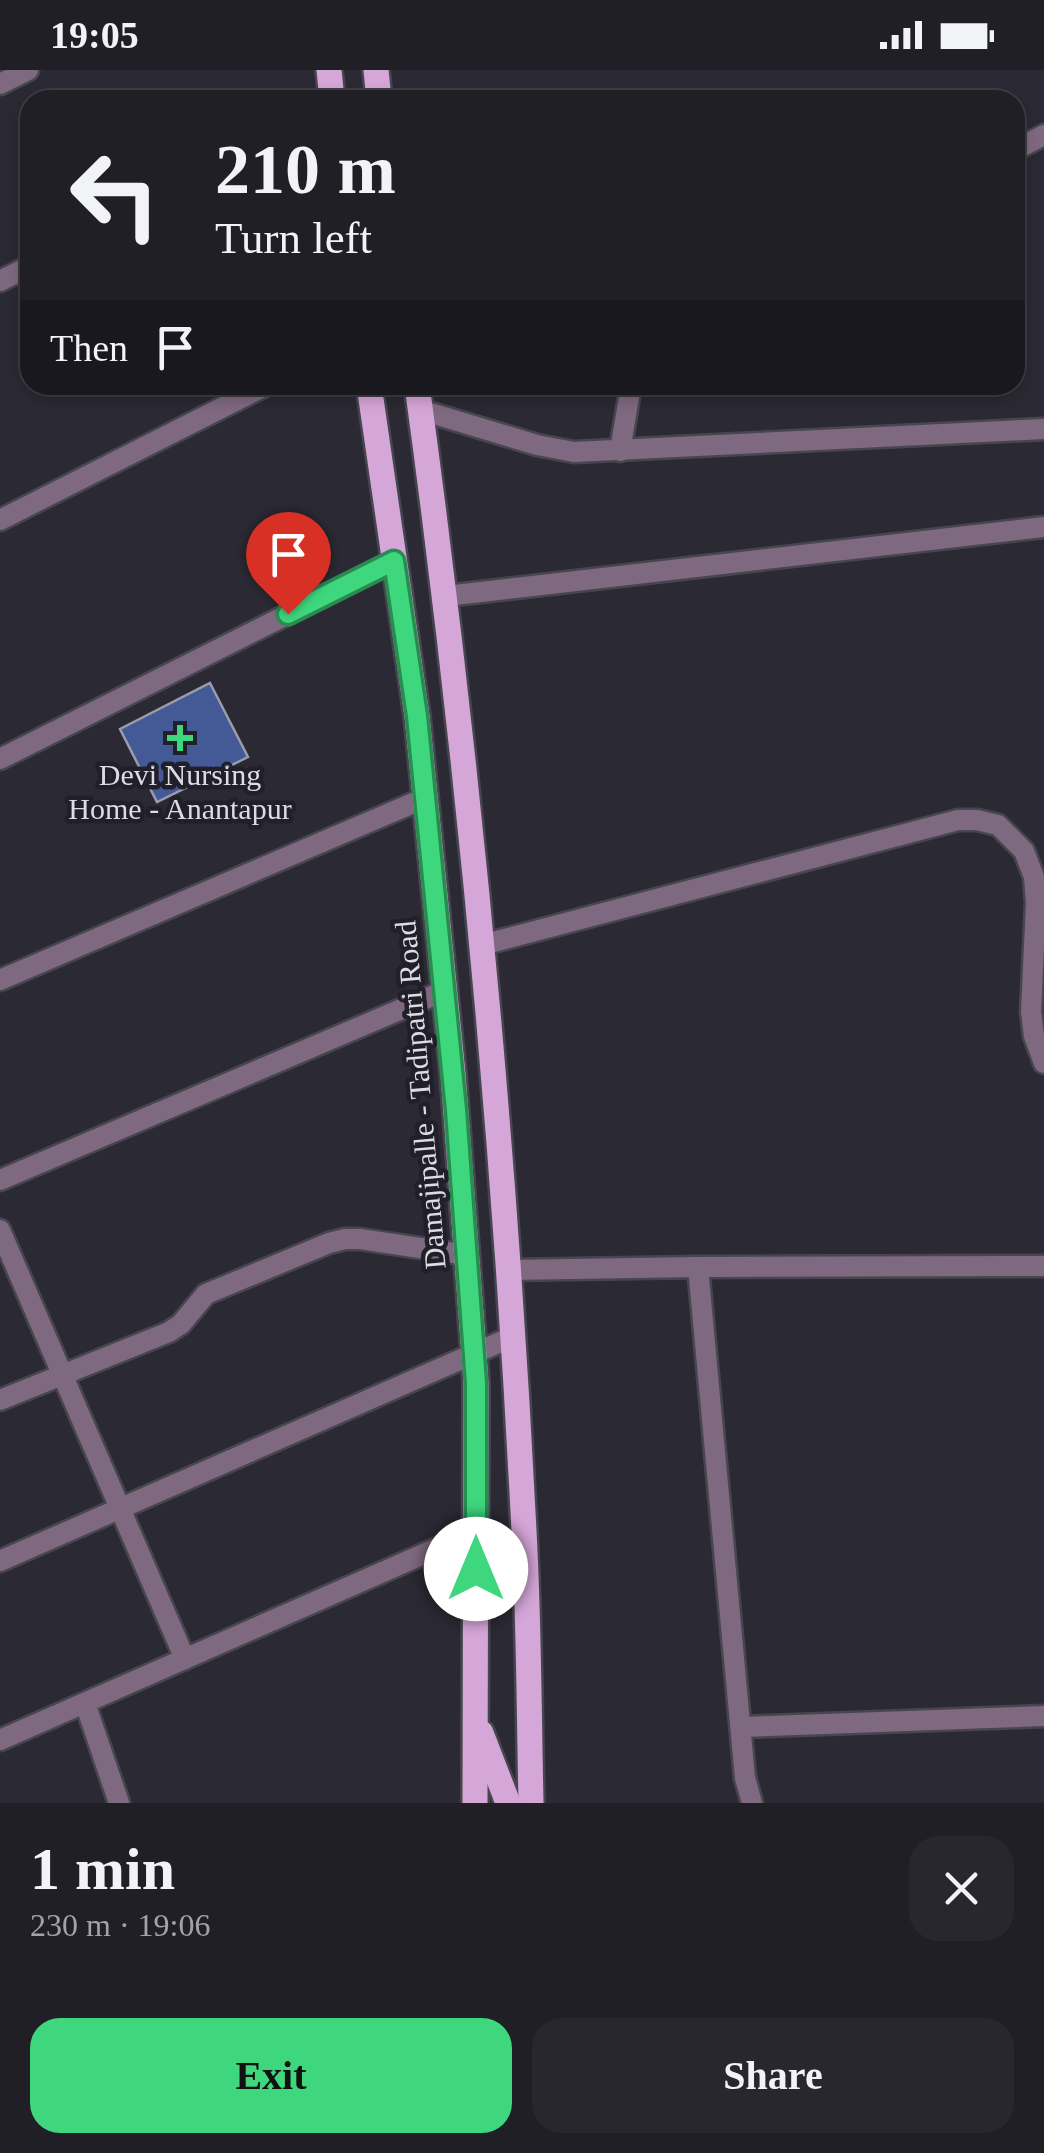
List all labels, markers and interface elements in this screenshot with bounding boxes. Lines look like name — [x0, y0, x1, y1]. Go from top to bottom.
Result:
text: 19:05 — [50, 14, 139, 56]
icon: left — [50, 130, 180, 260]
text: 210 m — [215, 131, 396, 208]
text: Turn left — [215, 213, 372, 263]
icon: arrive — [148, 320, 203, 375]
text: Then — [50, 327, 128, 369]
pin — [246, 512, 331, 615]
icon: arrive — [261, 527, 316, 582]
marker: Devi Nursing Home - Anantapur — [167, 725, 193, 751]
place label: Devi Nursing Home - Anantapur — [68, 758, 292, 825]
street label: Damajipalle - Tadipatri Road — [388, 919, 452, 1271]
position arrow — [424, 1517, 528, 1621]
text: 1 min — [30, 1836, 175, 1902]
button: close — [909, 1836, 1014, 1941]
text: 230 m · 19:06 — [30, 1907, 210, 1943]
button: Exit — [30, 2018, 512, 2133]
button: Share — [532, 2018, 1014, 2133]

